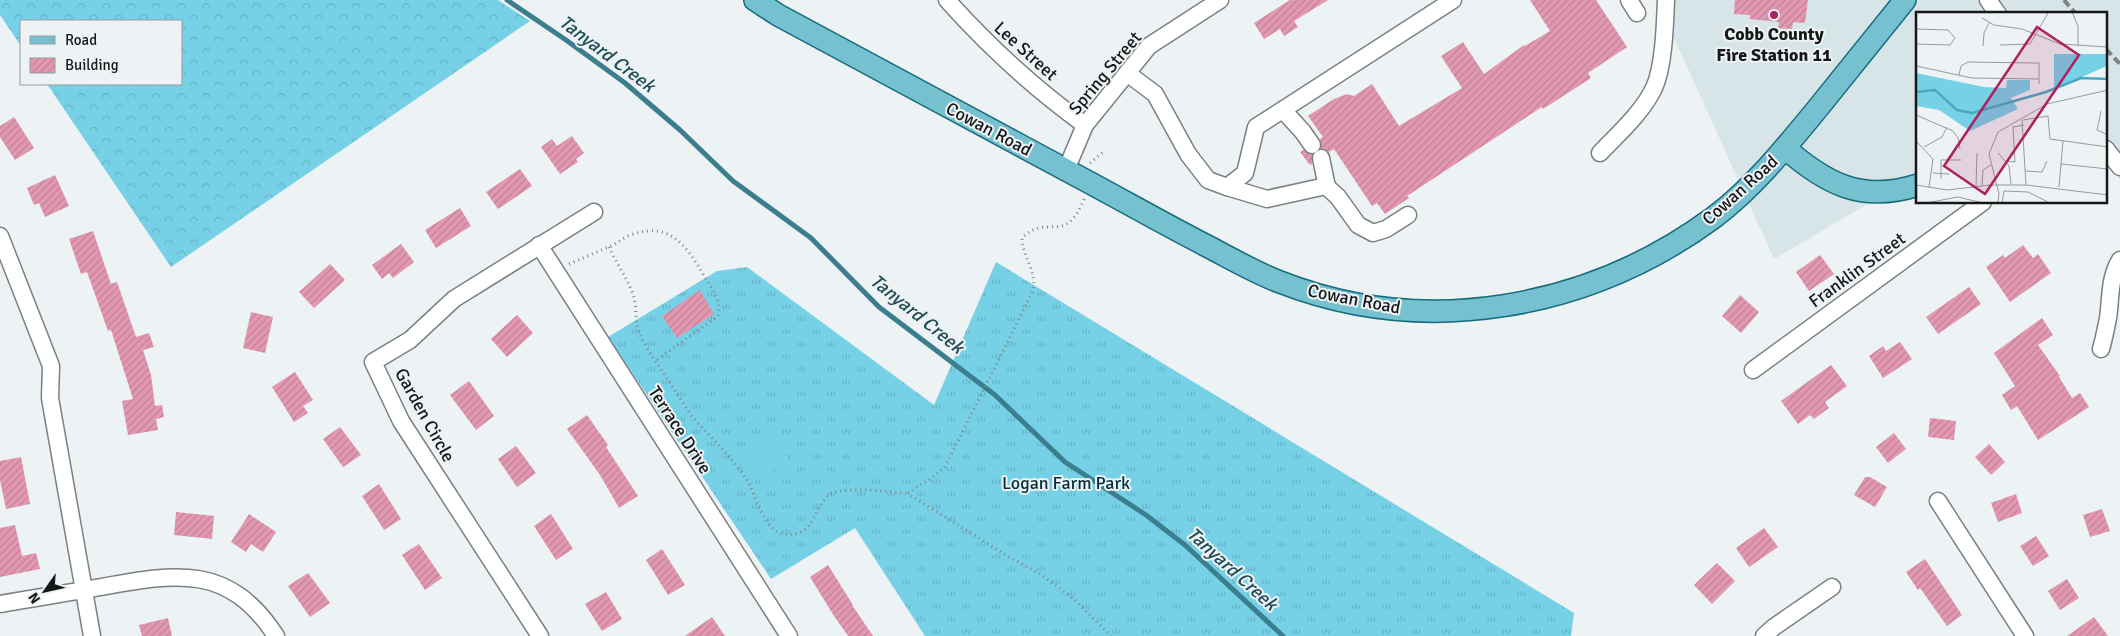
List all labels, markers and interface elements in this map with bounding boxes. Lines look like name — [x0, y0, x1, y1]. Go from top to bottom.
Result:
marker: Cobb County Fire Station 11 — [1768, 9, 1780, 21]
water label: Tanyard Creek — [554, 10, 661, 99]
inset map — [1916, 12, 2108, 204]
street label: Lee Street — [990, 17, 1062, 85]
legend — [20, 20, 182, 85]
place label: Cobb County Fire Station 11 — [1716, 23, 1832, 66]
street label: Spring Street — [1064, 27, 1146, 119]
text: Road — [65, 31, 97, 49]
text: Building — [65, 56, 119, 74]
street label: Cowan Road — [942, 97, 1036, 161]
street label: Cowan Road — [1698, 150, 1782, 230]
street label: Franklin Street — [1804, 228, 1910, 312]
water label: Tanyard Creek — [865, 269, 970, 360]
street label: Cowan Road — [1306, 279, 1402, 319]
street label: Garden Circle — [390, 364, 460, 466]
street label: Terrace Drive — [644, 382, 716, 478]
park label: Logan Farm Park — [1002, 472, 1130, 494]
water label: Tanyard Creek — [1182, 522, 1283, 617]
north arrow — [20, 566, 70, 616]
text: N — [25, 589, 44, 607]

